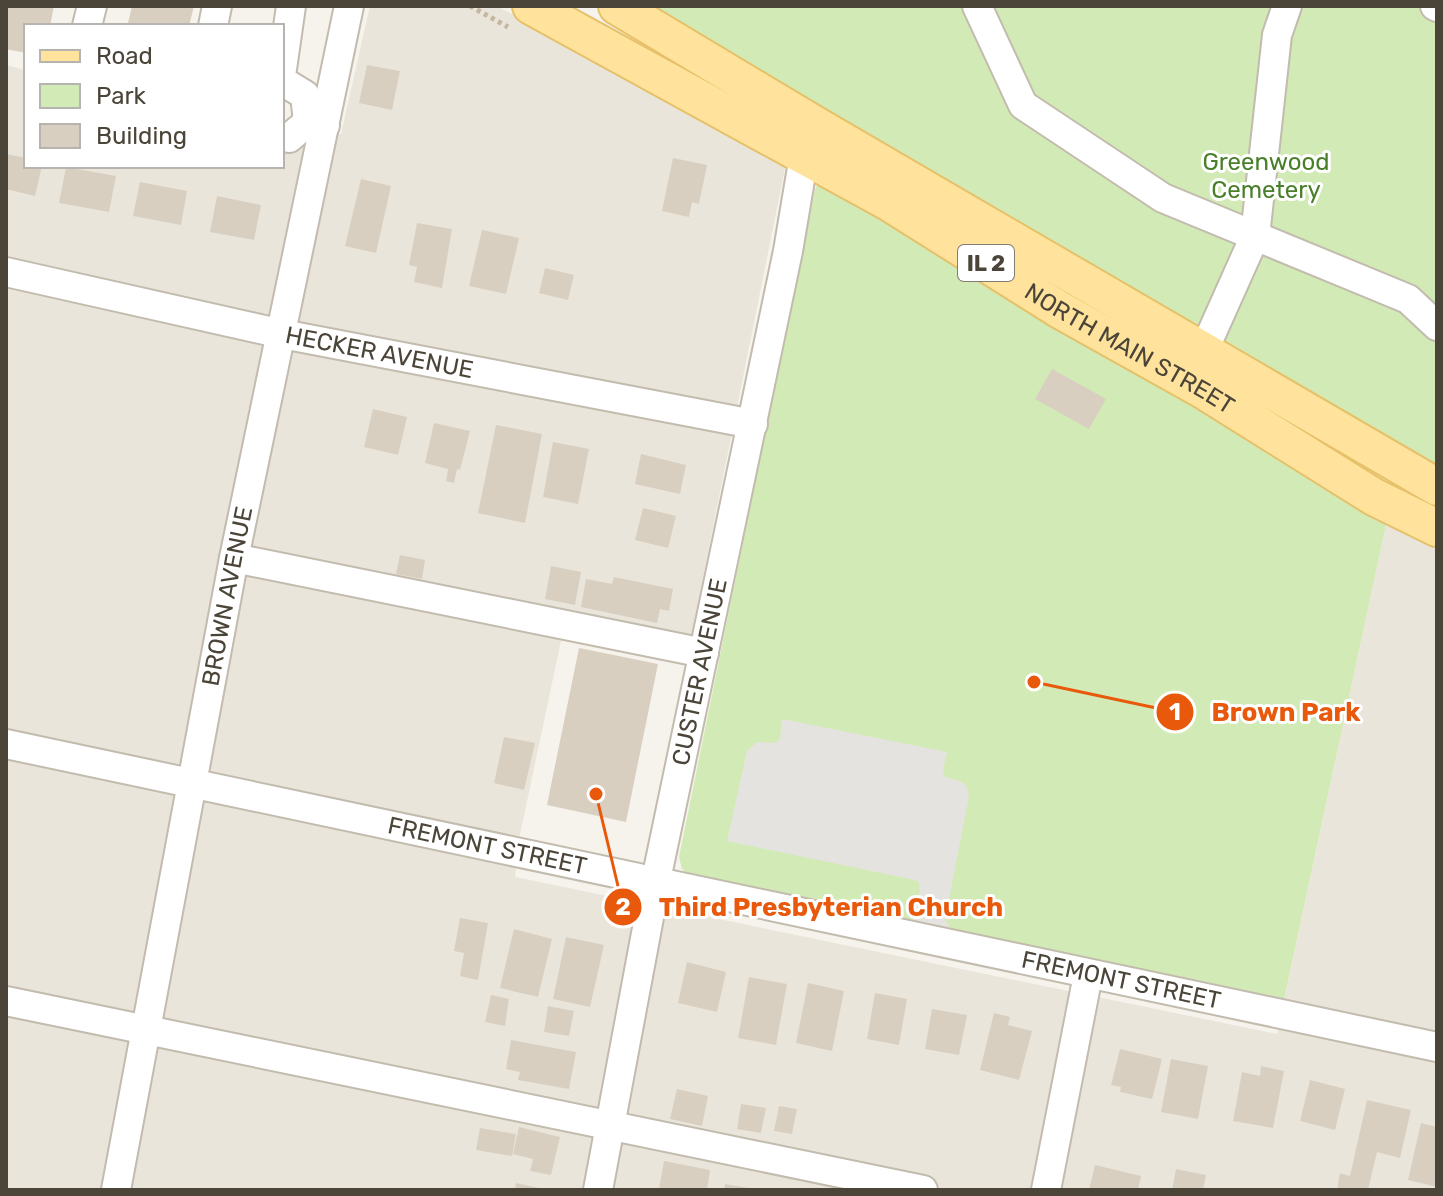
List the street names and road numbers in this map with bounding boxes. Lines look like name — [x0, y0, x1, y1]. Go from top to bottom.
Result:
road number: IL 2 — [958, 245, 1014, 281]
street label: NORTH MAIN STREET — [1020, 277, 1240, 420]
street label: HECKER AVENUE — [283, 321, 476, 384]
street label: BROWN AVENUE — [196, 504, 258, 688]
street label: CUSTER AVENUE — [666, 576, 733, 768]
street label: FREMONT STREET — [385, 811, 590, 881]
street label: FREMONT STREET — [1019, 945, 1224, 1015]

